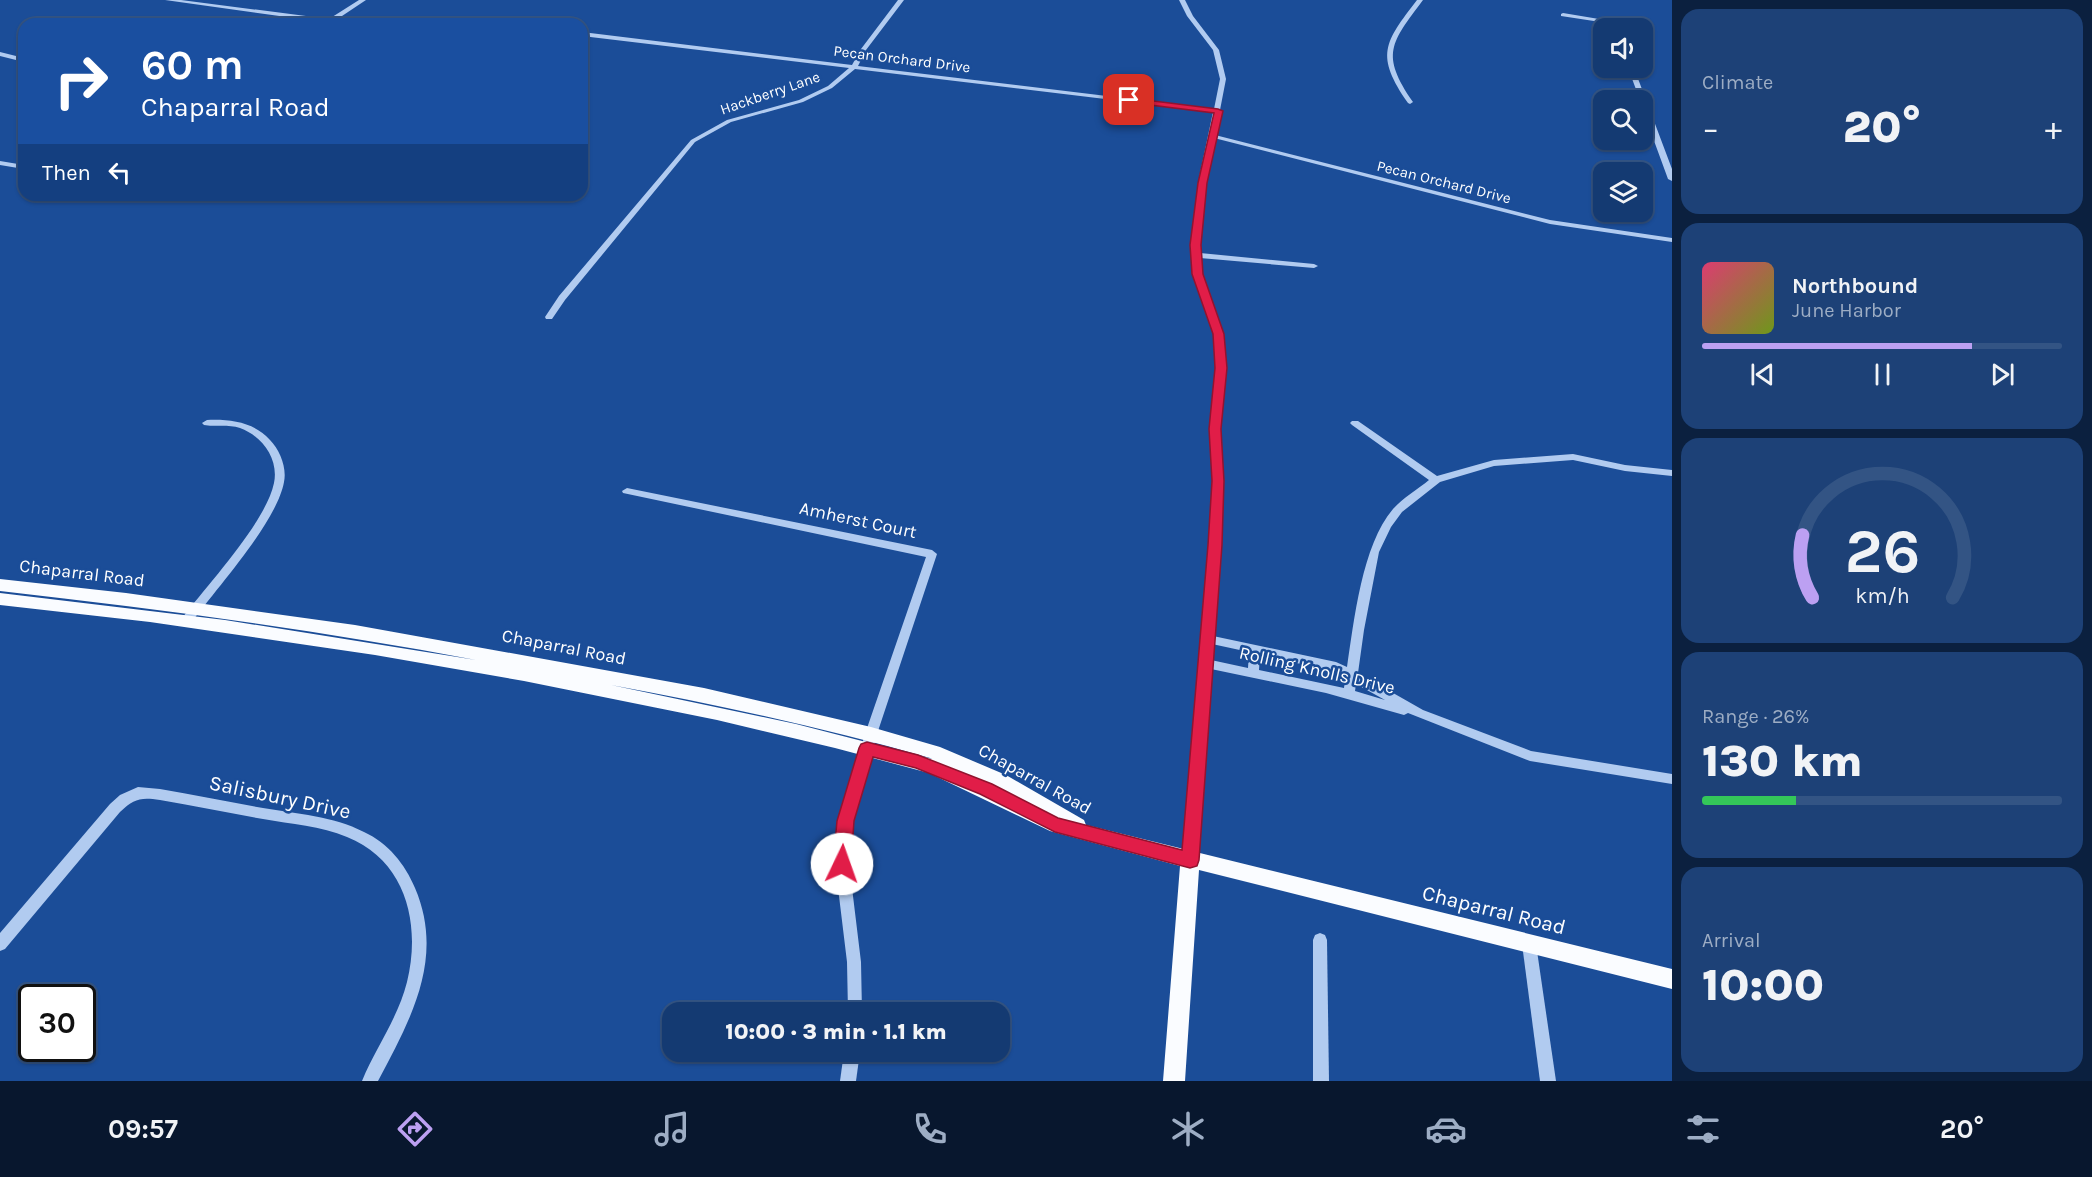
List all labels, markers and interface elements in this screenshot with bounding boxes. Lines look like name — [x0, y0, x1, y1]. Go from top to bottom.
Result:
map controls — [1593, 18, 1653, 222]
button: sound — [1593, 18, 1653, 78]
text: 60 m — [141, 40, 244, 90]
icon: right — [42, 42, 120, 120]
street label: Pecan Orchard Drive — [833, 42, 971, 76]
street label: Hackberry Lane — [718, 67, 822, 119]
text: Climate — [1702, 71, 1773, 94]
pin — [1103, 74, 1154, 125]
icon: arrive — [1112, 83, 1145, 116]
button: search — [1593, 90, 1653, 150]
text: Chaparral Road — [141, 91, 330, 123]
text: 20° — [1843, 101, 1921, 153]
text: − — [1702, 109, 1719, 147]
text: + — [2045, 109, 2062, 147]
icon: left — [103, 156, 136, 189]
street label: Pecan Orchard Drive — [1375, 157, 1513, 207]
text: Then — [42, 160, 91, 186]
button: layers — [1593, 162, 1653, 222]
text: Northbound — [1792, 273, 1918, 299]
text: June Harbor — [1792, 299, 1901, 322]
icon: previous — [1746, 358, 1779, 391]
icon: pause — [1866, 358, 1899, 391]
icon: next — [1986, 358, 2019, 391]
street label: Amherst Court — [797, 497, 919, 543]
text: 26 — [1844, 515, 1920, 588]
street label: Chaparral Road — [18, 554, 146, 592]
text: km/h — [1855, 583, 1909, 608]
street label: Chaparral Road — [500, 624, 628, 670]
street label: Rolling Knolls Drive — [1237, 641, 1397, 699]
text: Range · 26% — [1702, 705, 1810, 728]
text: 130 km — [1702, 735, 1862, 787]
street label: Chaparral Road — [975, 739, 1095, 819]
street label: Salisbury Drive — [207, 770, 353, 824]
position arrow — [810, 832, 874, 896]
street label: Chaparral Road — [1420, 881, 1568, 939]
text: Arrival — [1702, 929, 1761, 952]
text: 10:00 — [1702, 959, 1824, 1011]
speed limit sign: 30 — [18, 984, 96, 1062]
text: 10:00 · 3 min · 1.1 km — [725, 1019, 947, 1045]
icon: directions — [394, 1108, 436, 1150]
icon: music — [651, 1108, 693, 1150]
icon: phone — [909, 1108, 951, 1150]
icon: climate — [1167, 1108, 1209, 1150]
icon: car — [1425, 1108, 1467, 1150]
icon: filters — [1682, 1108, 1724, 1150]
text: 09:57 — [108, 1113, 178, 1145]
text: 20° — [1940, 1113, 1984, 1145]

